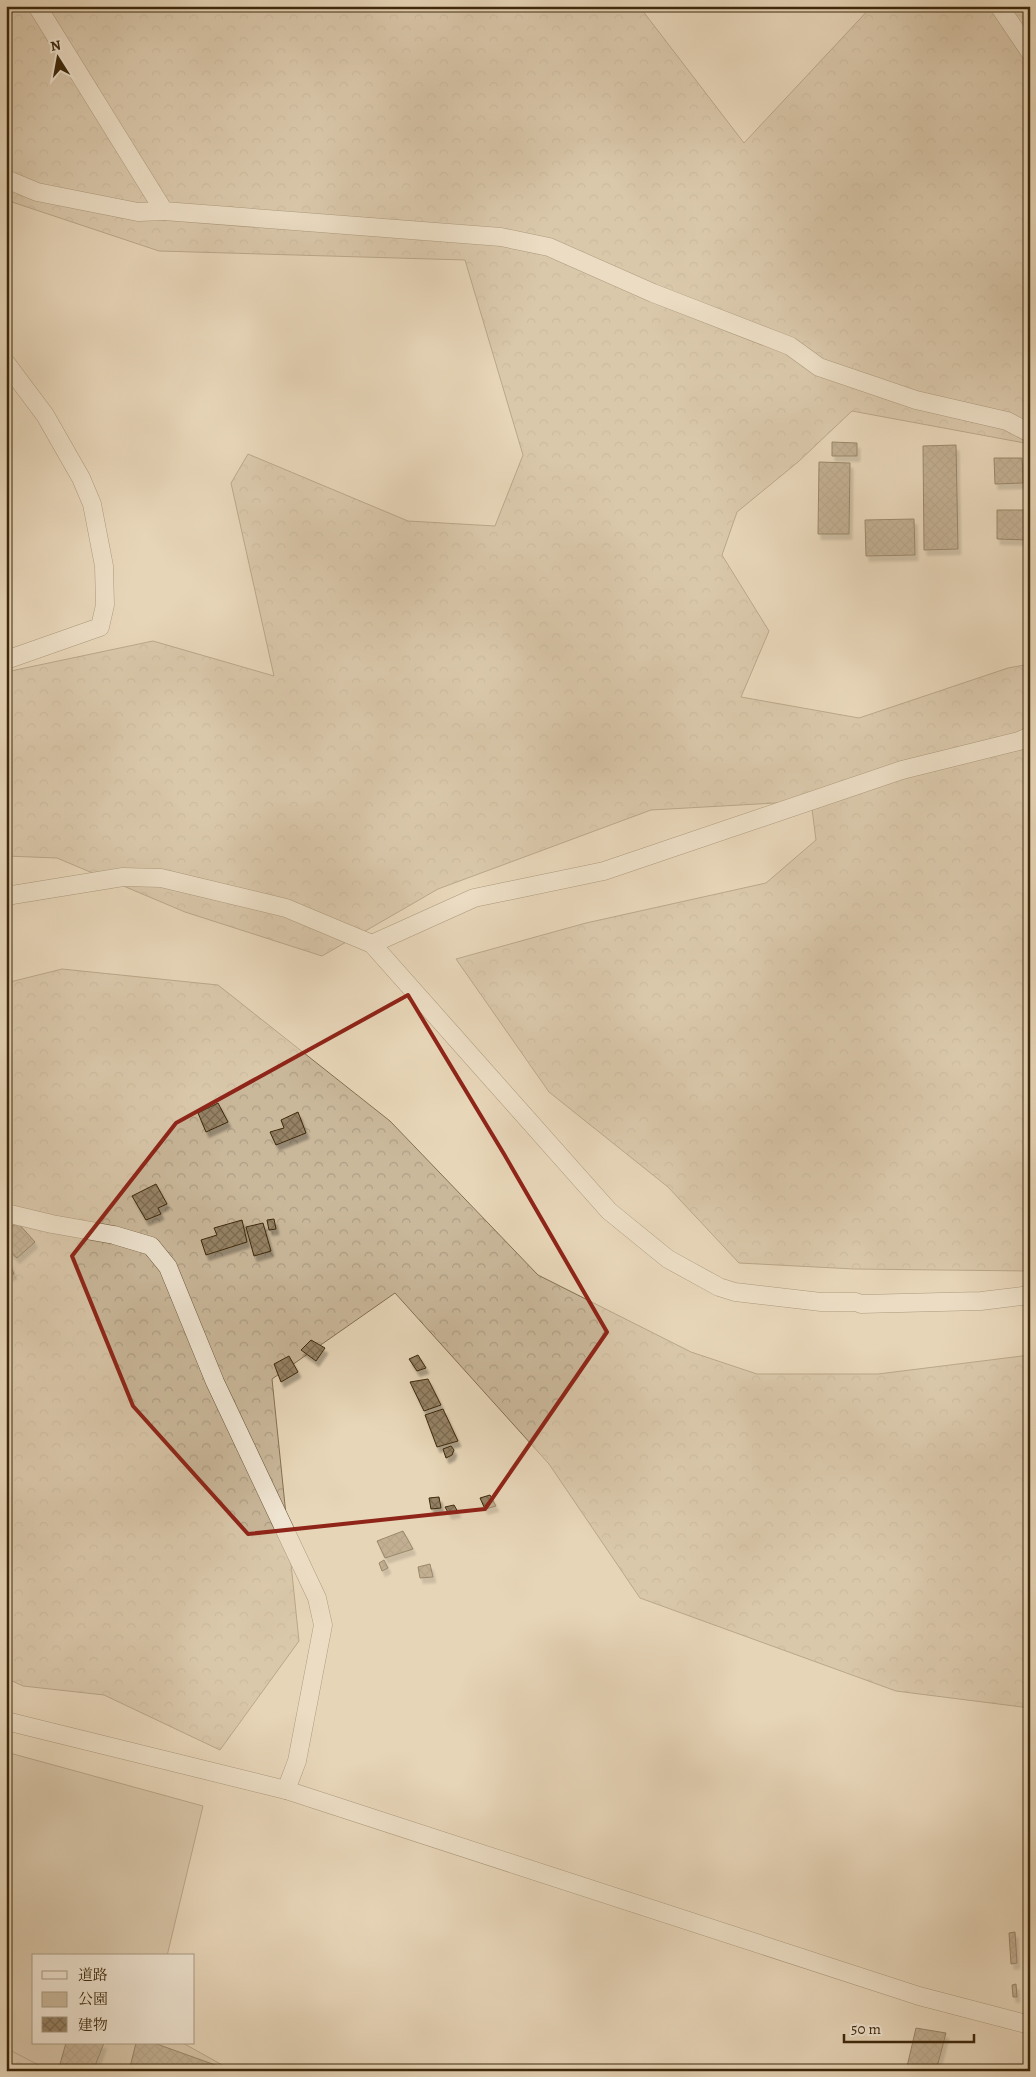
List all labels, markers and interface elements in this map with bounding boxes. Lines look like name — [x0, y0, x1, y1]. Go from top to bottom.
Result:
north arrow — [32, 32, 82, 82]
text: N — [49, 35, 62, 56]
legend — [32, 1954, 195, 2044]
text: 道路 — [78, 1965, 108, 1985]
text: 公園 — [78, 1989, 108, 2009]
scale bar — [844, 2012, 974, 2044]
text: 建物 — [78, 2015, 108, 2035]
text: 50 m — [851, 2019, 881, 2039]

